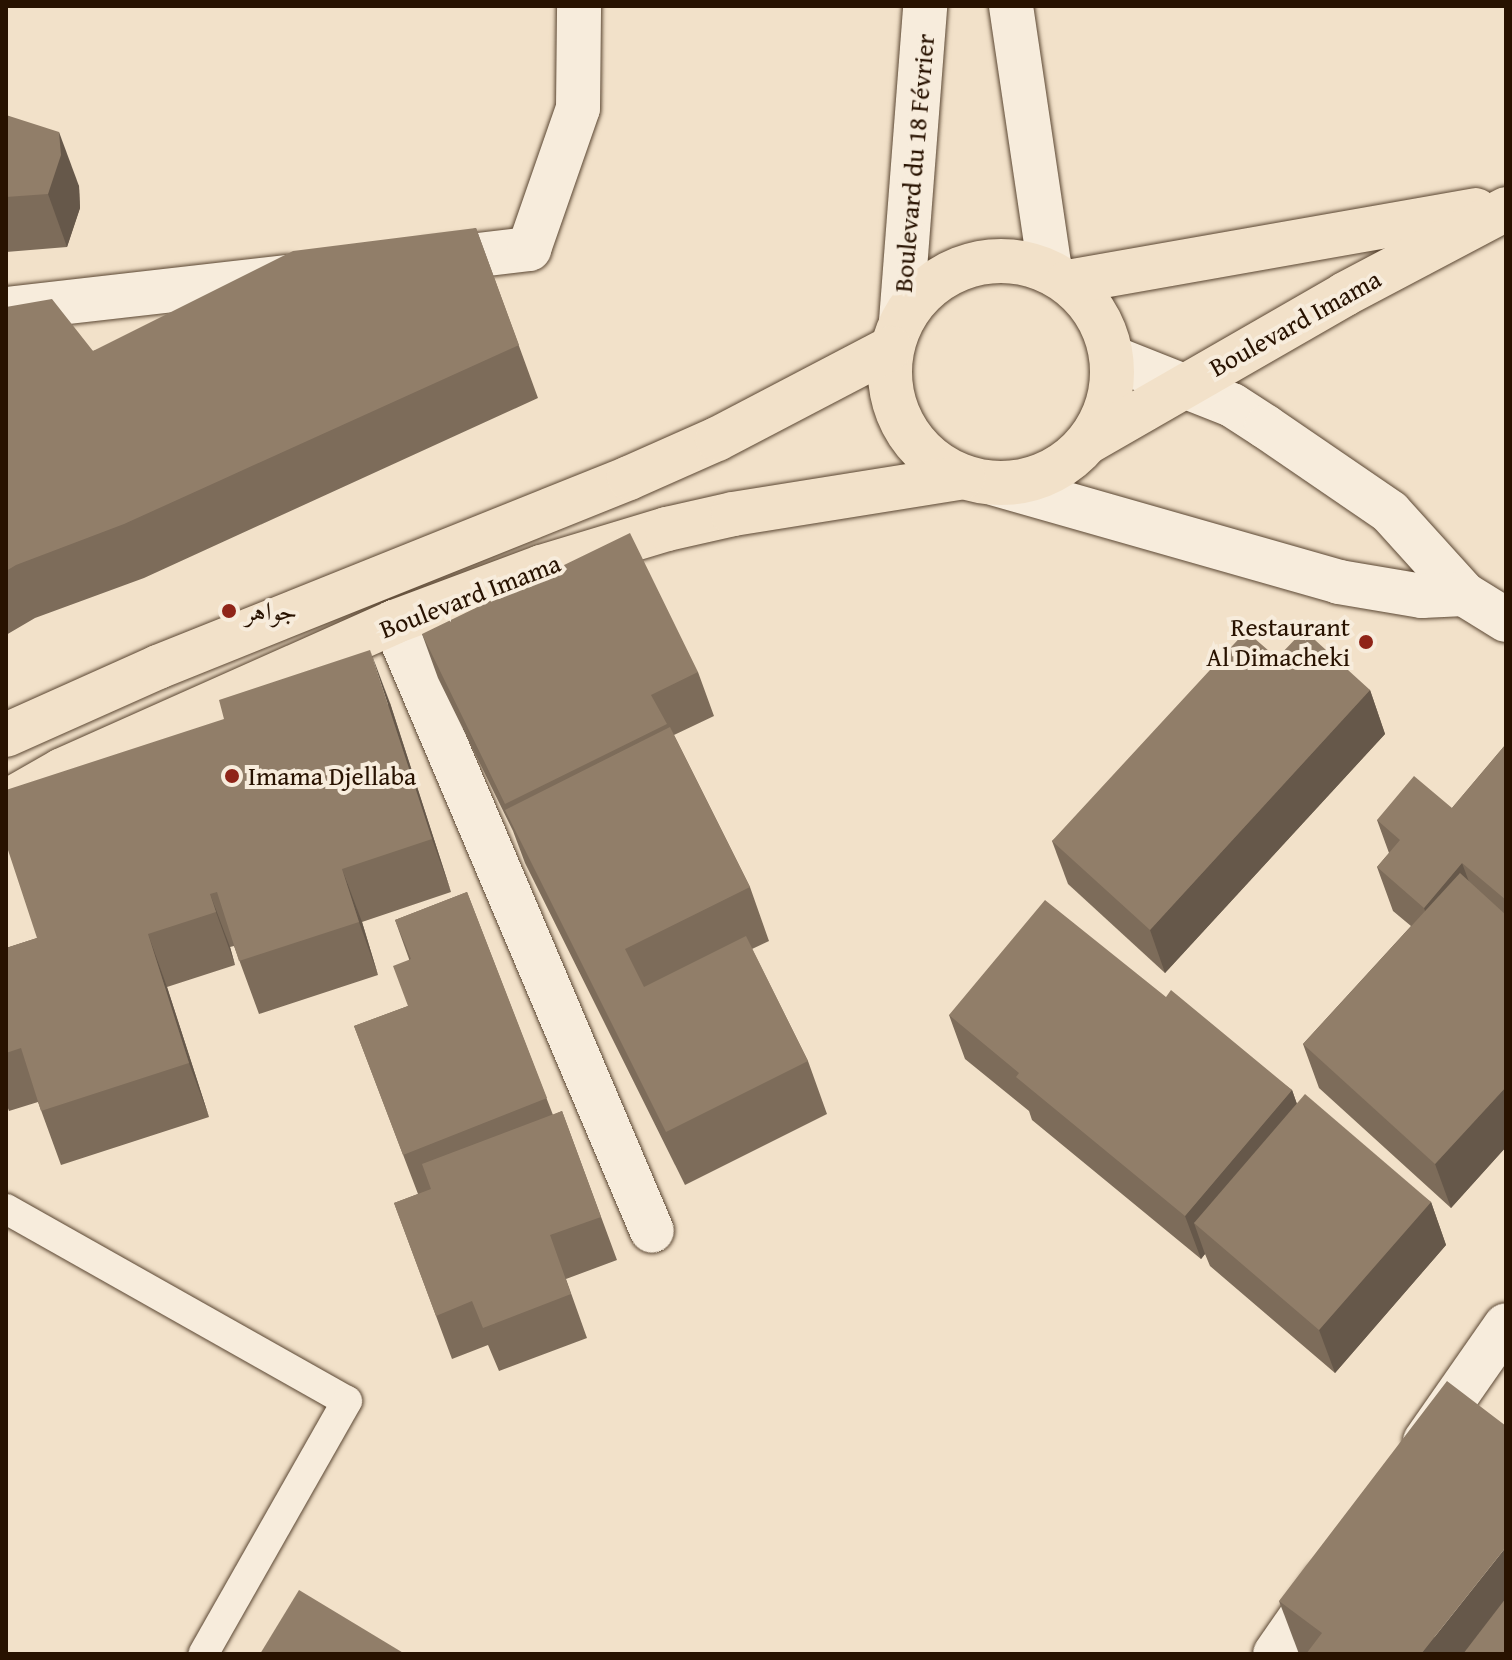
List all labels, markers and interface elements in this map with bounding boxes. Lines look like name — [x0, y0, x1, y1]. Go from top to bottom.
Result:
street label: Boulevard du 18 Février — [887, 32, 941, 294]
street label: Boulevard Imama — [1204, 263, 1386, 383]
street label: Boulevard Imama — [375, 547, 565, 645]
place label: جواهر — [245, 595, 297, 627]
marker: جواهر — [220, 602, 238, 620]
place label: Restaurant Al Dimacheki — [1206, 611, 1350, 672]
marker: Restaurant Al Dimacheki — [1357, 633, 1375, 651]
place label: Imama Djellaba — [248, 760, 416, 792]
marker: Imama Djellaba — [223, 767, 241, 785]

